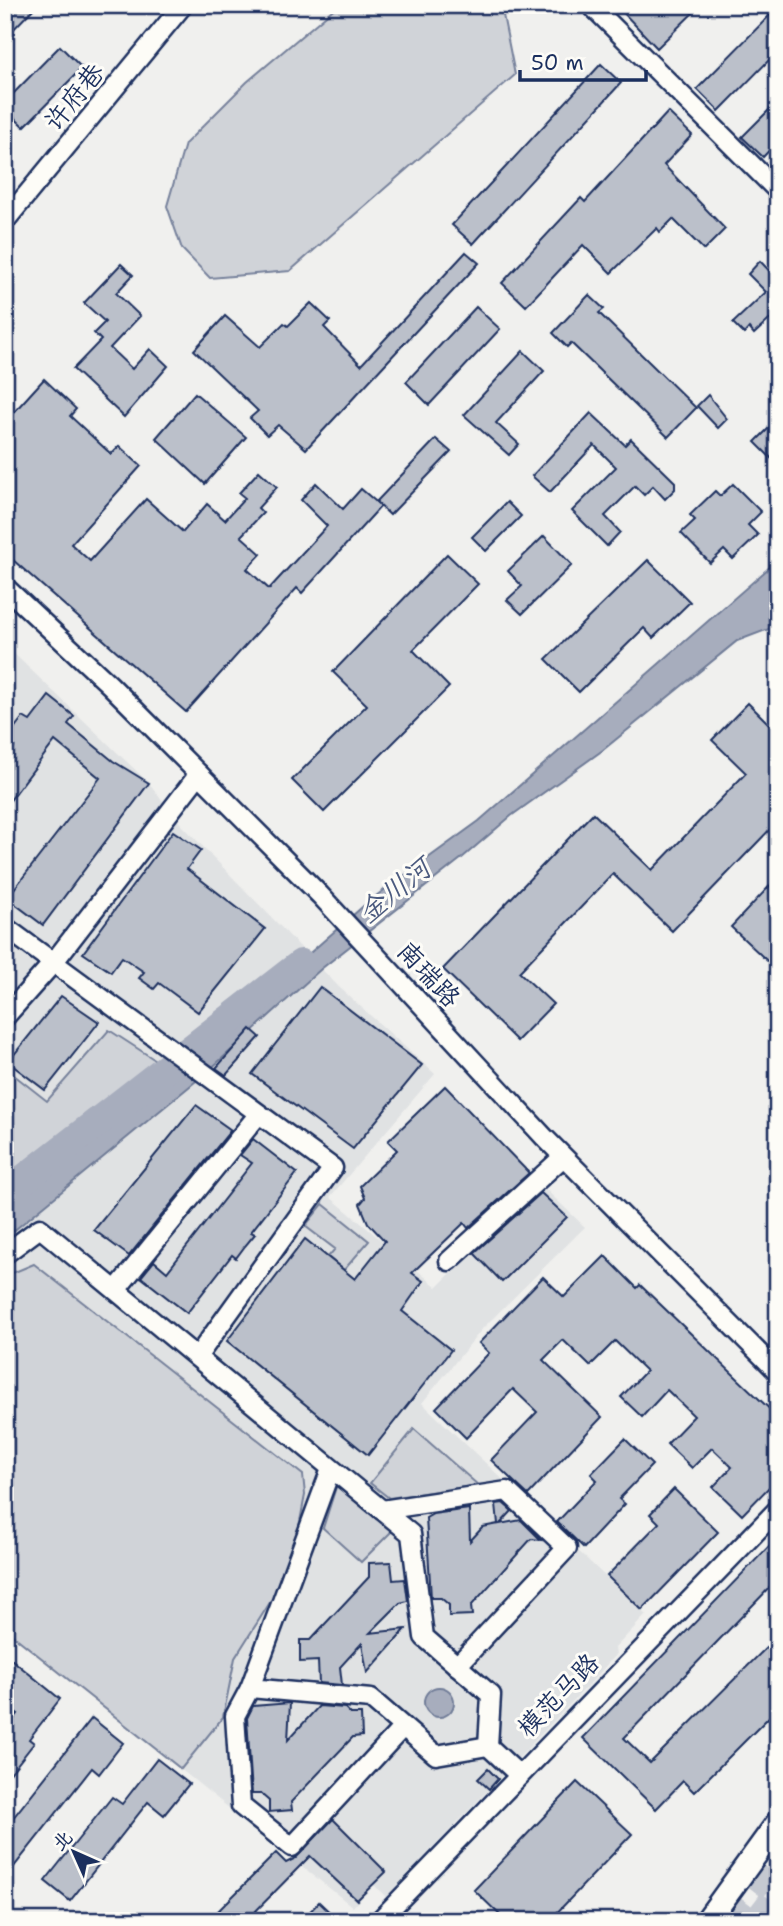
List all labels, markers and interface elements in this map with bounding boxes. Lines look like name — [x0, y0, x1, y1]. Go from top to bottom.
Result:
scale bar — [520, 38, 646, 82]
text: 50 m — [531, 49, 584, 77]
street label: 许府巷 — [35, 55, 112, 138]
water label: 金川河 — [349, 846, 442, 931]
street label: 南瑞路 — [390, 933, 469, 1014]
street label: 模范马路 — [509, 1645, 606, 1744]
north arrow — [38, 1818, 108, 1888]
text: 北 — [47, 1825, 78, 1856]

